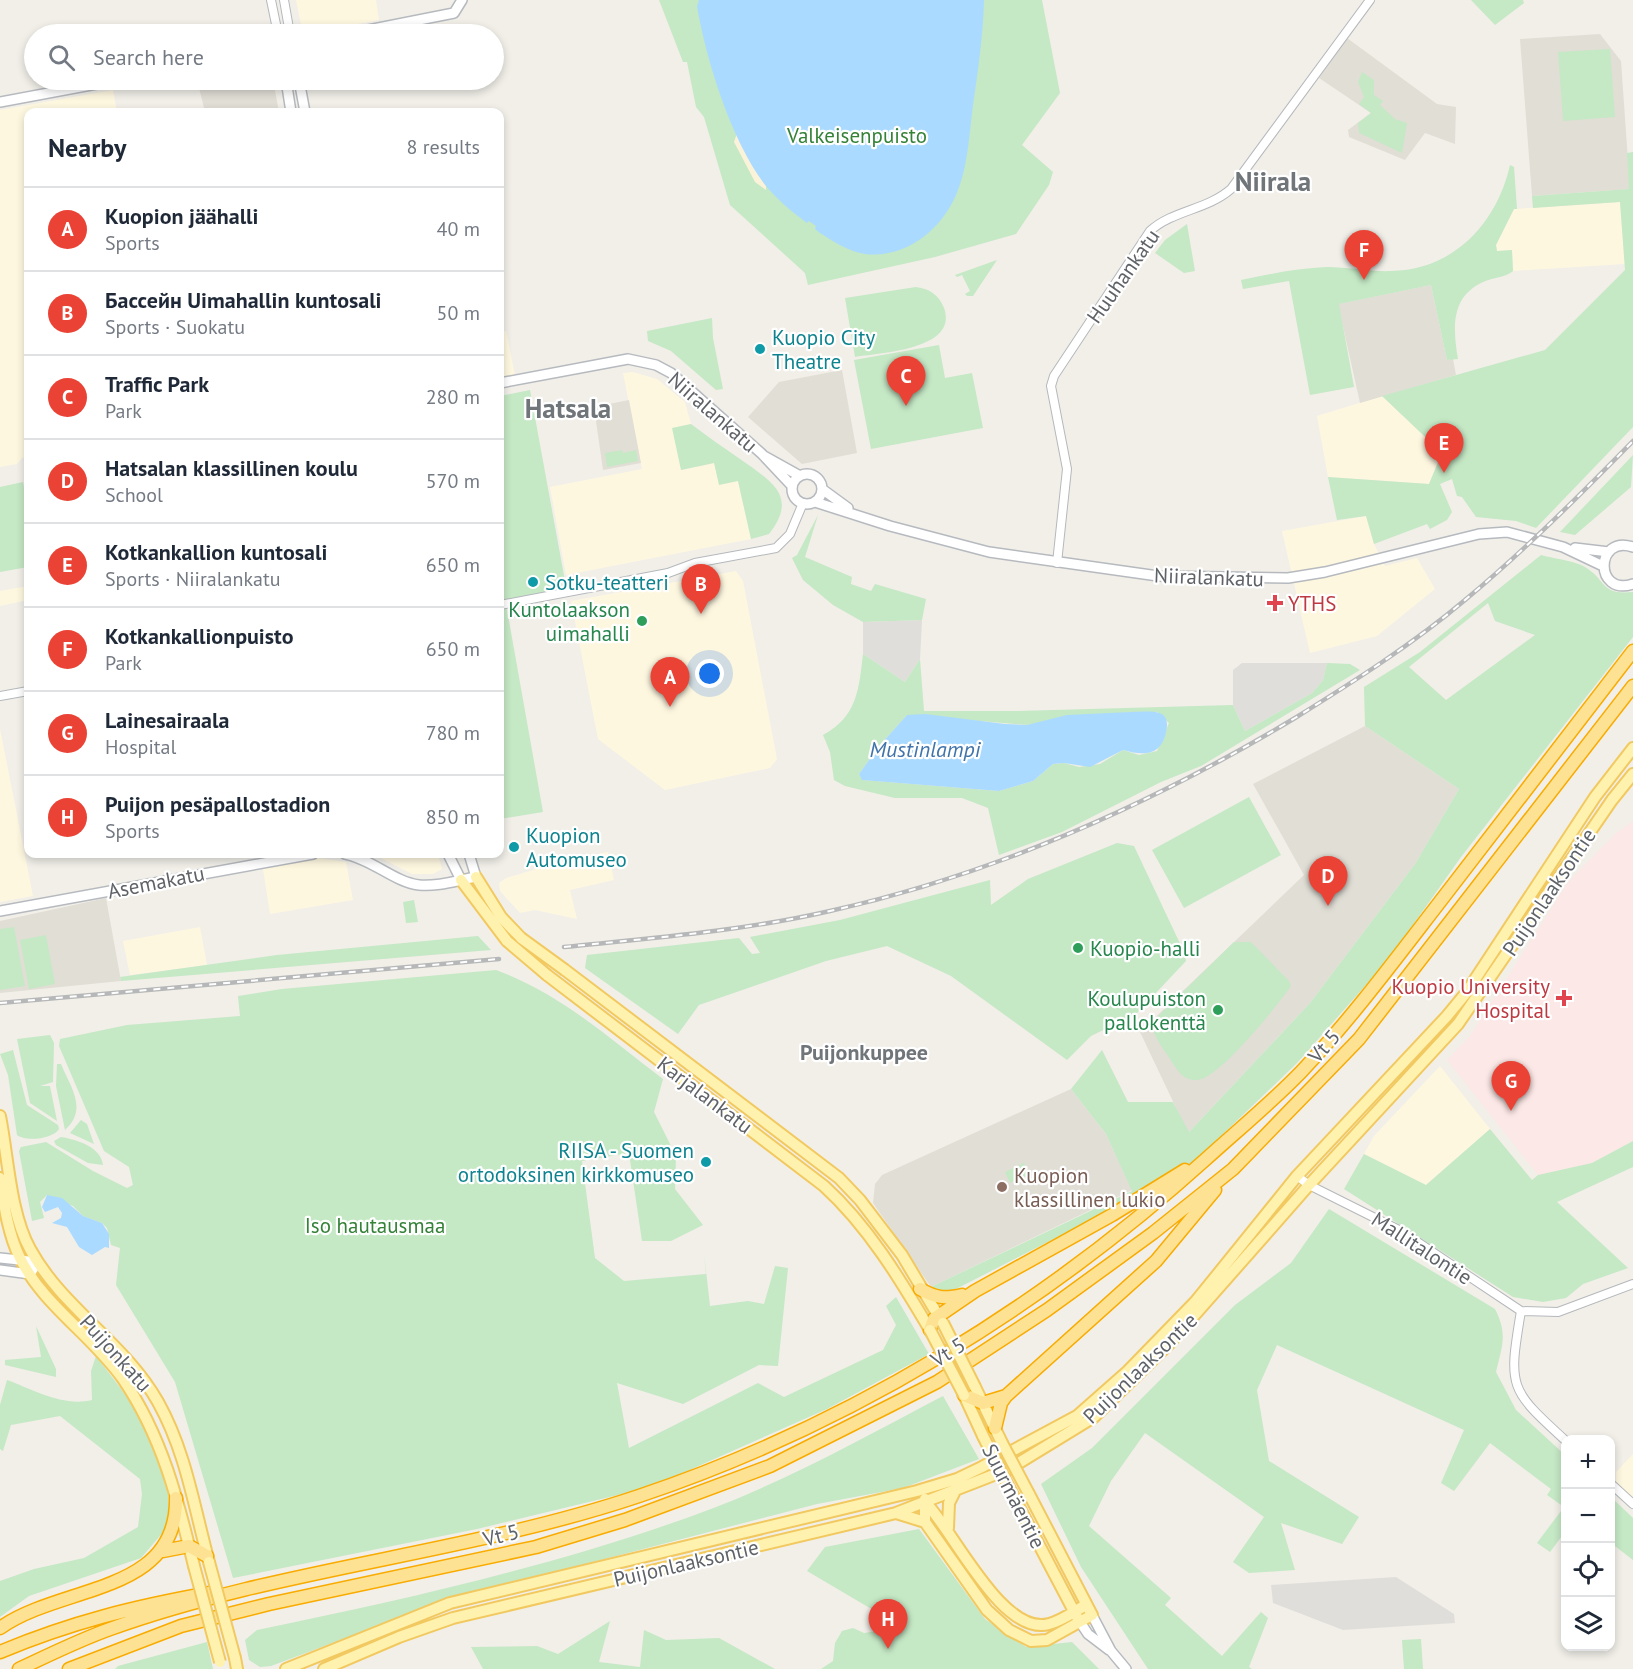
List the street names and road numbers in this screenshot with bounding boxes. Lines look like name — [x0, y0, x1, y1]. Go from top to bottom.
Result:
street label: Huuhankatu — [1081, 224, 1165, 328]
street label: Niiralankatu — [663, 366, 763, 458]
street label: Niiralankatu — [1154, 562, 1264, 592]
street label: Puijonlaaksontie — [1496, 823, 1602, 961]
street label: Asemakatu — [105, 859, 207, 905]
street label: Vt 5 — [1301, 1024, 1346, 1069]
street label: Karjalankatu — [652, 1050, 758, 1140]
street label: Mallitalontie — [1367, 1205, 1477, 1291]
street label: Puijonlaaksontie — [1077, 1307, 1203, 1429]
street label: Puijonkatu — [74, 1309, 158, 1397]
street label: Vt 5 — [925, 1331, 970, 1374]
street label: Suurmäentie — [976, 1439, 1052, 1553]
street label: Vt 5 — [479, 1518, 522, 1553]
street label: Puijonlaaksontie — [611, 1533, 761, 1593]

